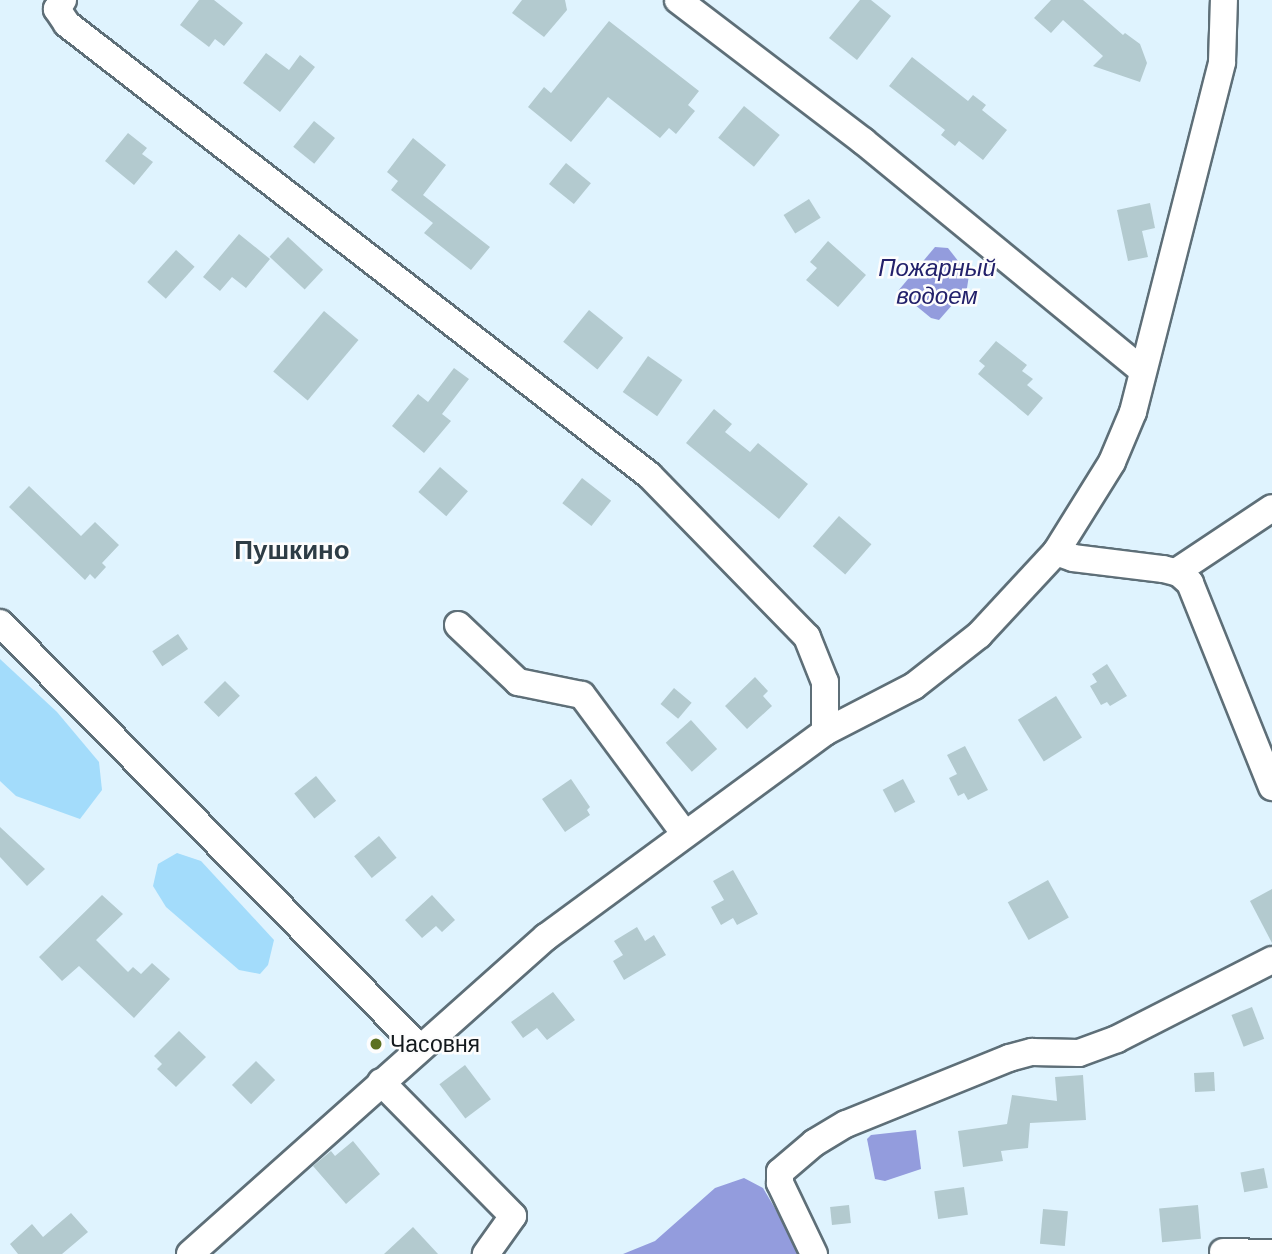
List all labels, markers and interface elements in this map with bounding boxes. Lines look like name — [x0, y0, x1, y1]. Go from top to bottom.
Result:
water label: Пожарный водоем — [878, 254, 996, 310]
district label: Пушкино — [234, 535, 350, 567]
place label: Часовня — [390, 1030, 480, 1058]
marker: Часовня — [368, 1036, 384, 1052]

